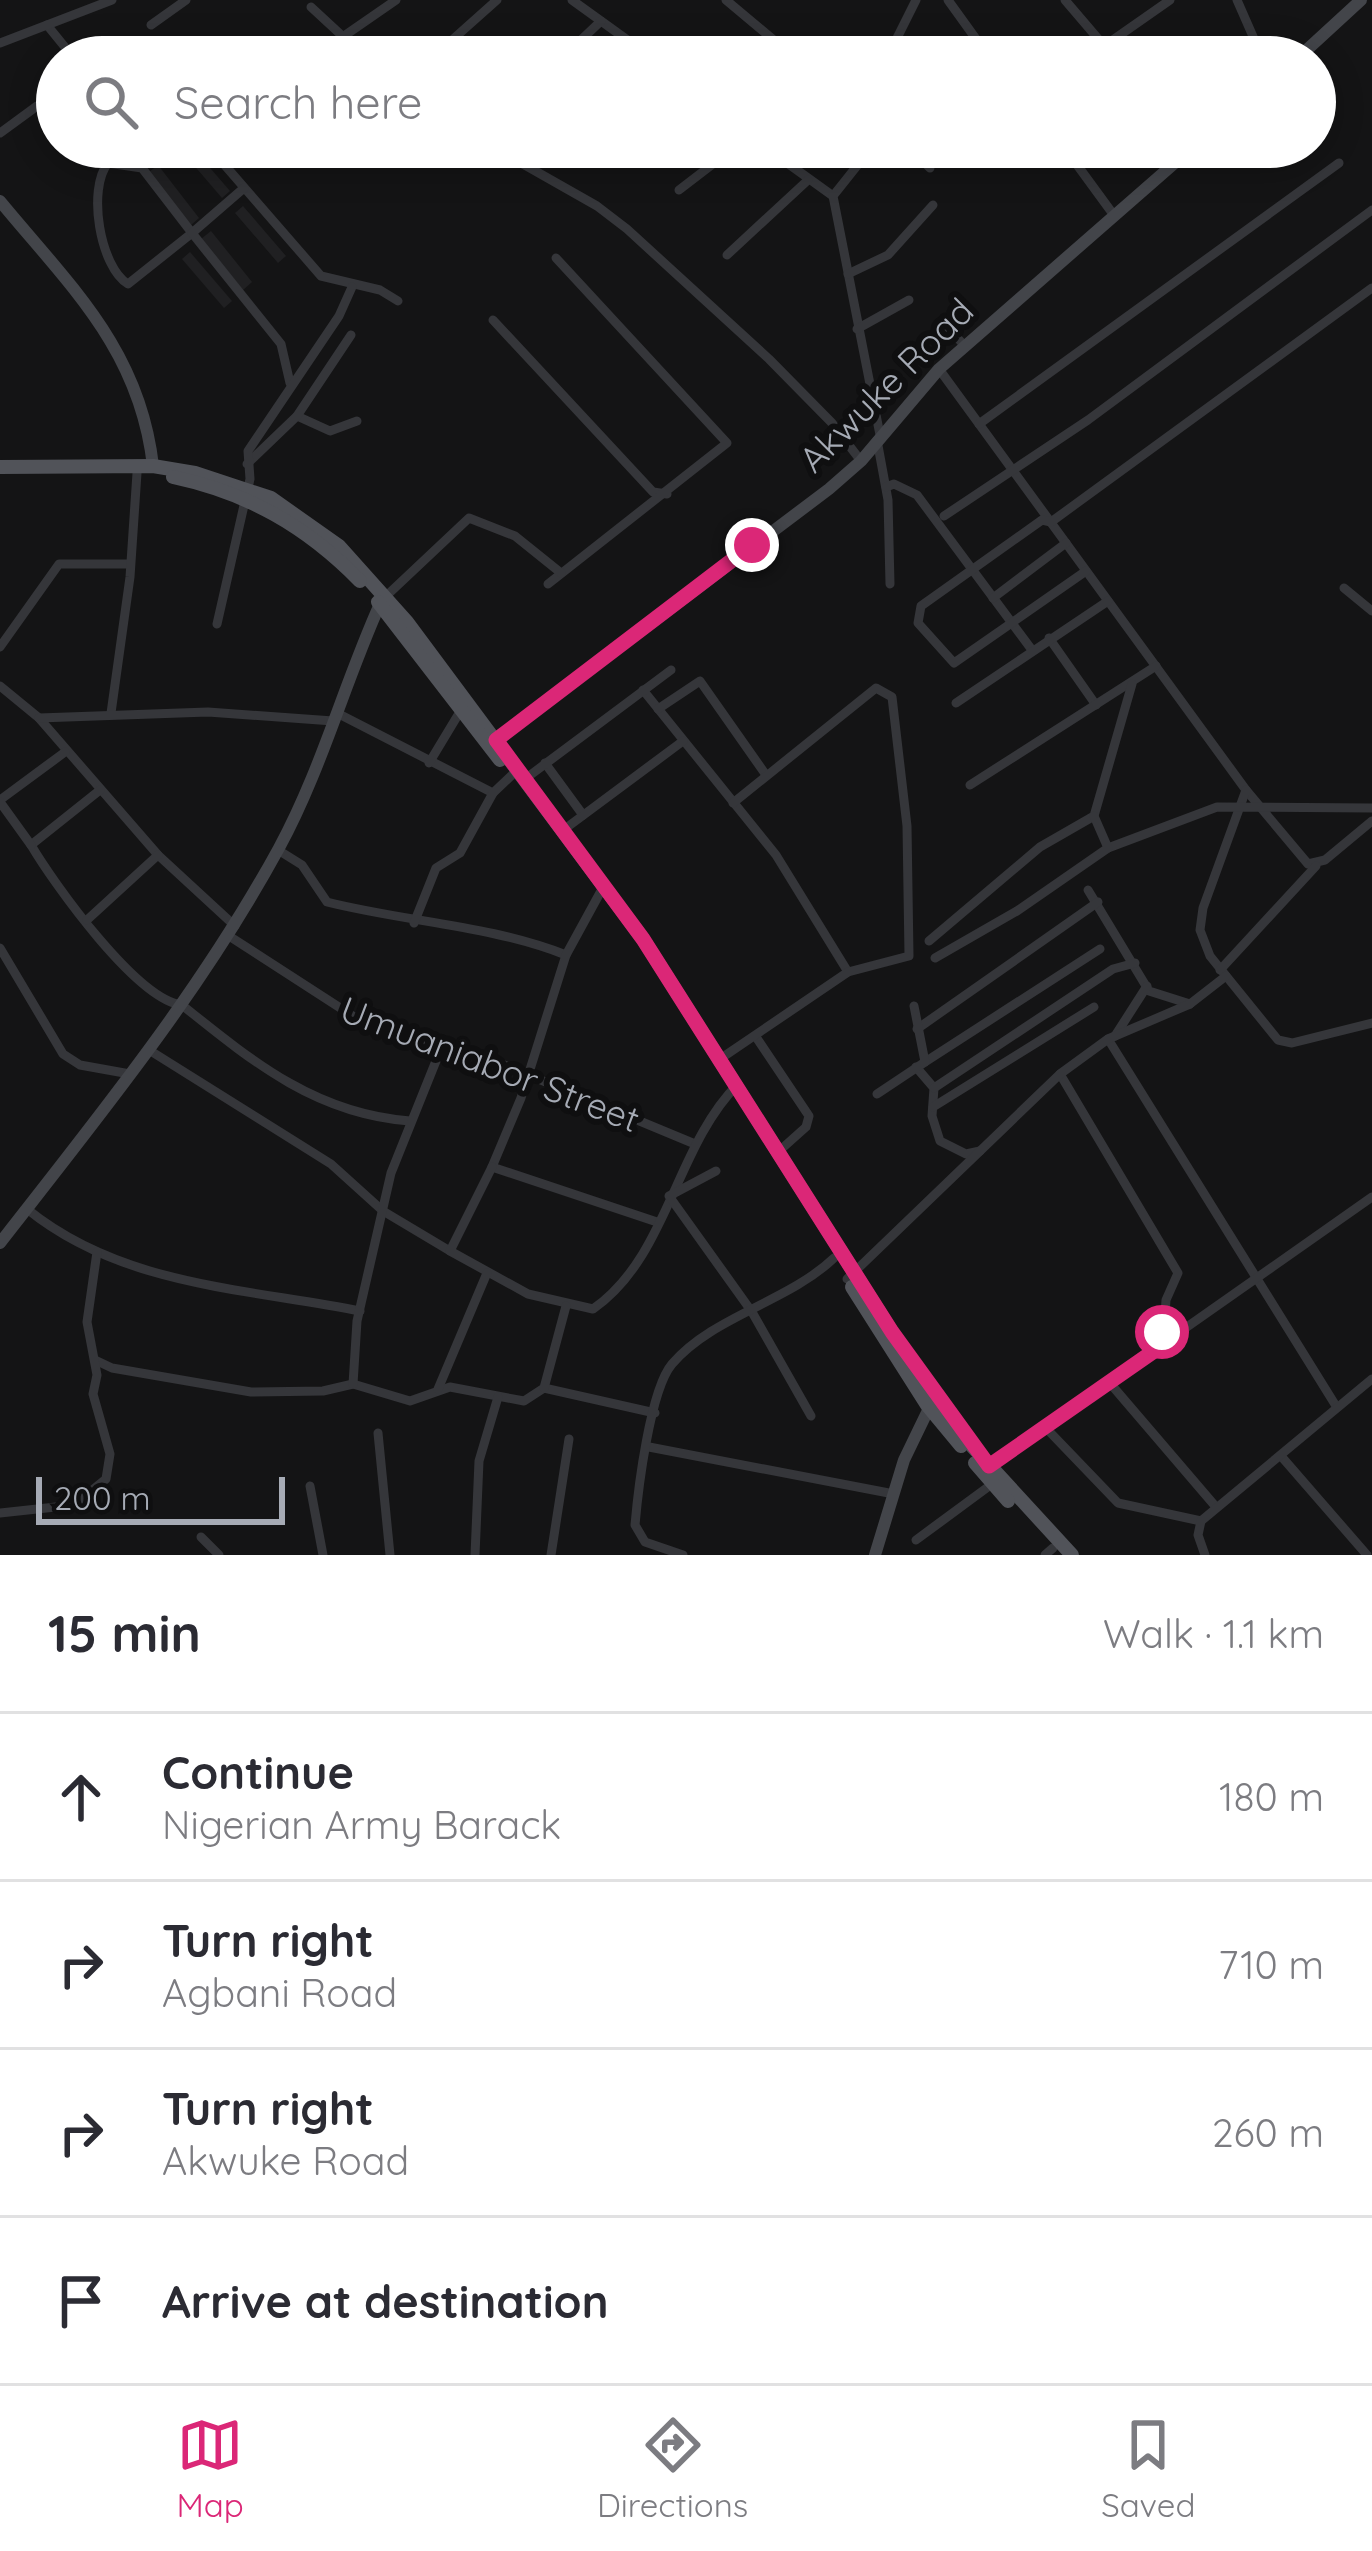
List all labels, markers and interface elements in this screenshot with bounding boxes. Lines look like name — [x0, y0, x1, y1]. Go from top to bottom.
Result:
search box — [36, 36, 1336, 168]
icon: search — [78, 69, 144, 135]
text: Search here — [174, 74, 422, 130]
street label: Akwuke Road — [789, 288, 982, 481]
route end — [725, 518, 779, 572]
street label: Umuaniabor Street — [334, 986, 646, 1141]
route start — [1135, 1305, 1189, 1359]
scale bar — [36, 1471, 285, 1524]
text: 200 m — [54, 1477, 151, 1518]
text: 15 min — [48, 1601, 201, 1665]
text: Walk · 1.1 km — [1103, 1609, 1324, 1658]
text: Continue — [162, 1744, 354, 1800]
icon: ahead — [48, 1764, 114, 1830]
text: 180 m — [1219, 1772, 1324, 1821]
text: Nigerian Army Barack — [162, 1800, 561, 1849]
text: Turn right — [162, 1912, 374, 1968]
icon: right — [48, 1932, 114, 1998]
text: 710 m — [1218, 1940, 1324, 1989]
text: Agbani Road — [162, 1968, 397, 2017]
text: Turn right — [162, 2080, 374, 2136]
icon: right — [48, 2100, 114, 2166]
text: 260 m — [1212, 2108, 1324, 2157]
text: Akwuke Road — [162, 2136, 409, 2185]
icon: arrive — [48, 2268, 114, 2334]
text: Arrive at destination — [162, 2273, 608, 2329]
tab: Map — [177, 2412, 244, 2525]
tab: Directions — [597, 2412, 748, 2525]
tab: Saved — [1101, 2412, 1195, 2525]

